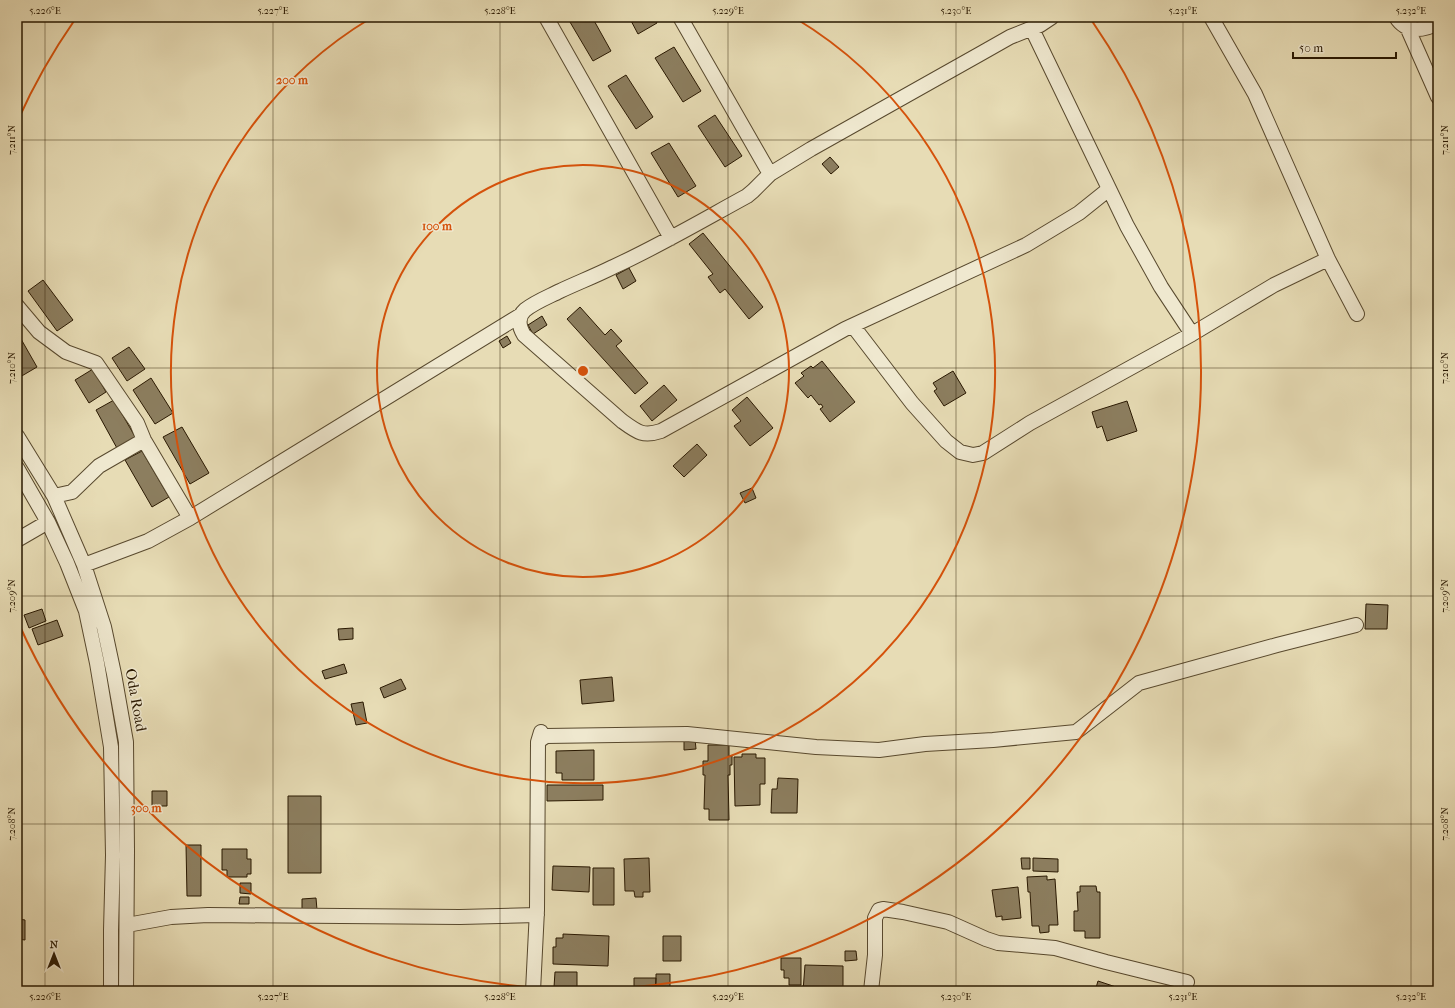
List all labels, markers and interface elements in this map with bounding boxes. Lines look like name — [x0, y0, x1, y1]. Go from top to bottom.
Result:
text: 5.226°E — [29, 5, 61, 17]
text: 5.227°E — [257, 5, 289, 17]
text: 5.228°E — [484, 5, 516, 17]
text: 5.229°E — [712, 5, 744, 17]
text: 5.230°E — [941, 5, 971, 17]
text: 5.231°E — [1169, 5, 1197, 17]
text: 5.232°E — [1396, 5, 1426, 17]
scale bar — [1293, 34, 1396, 60]
text: 50 m — [1299, 41, 1323, 55]
text: 200 m — [276, 73, 309, 87]
text: 7.211°N — [6, 125, 18, 155]
text: 7.211°N — [1439, 125, 1451, 155]
text: 100 m — [422, 219, 453, 233]
text: 7.210°N — [6, 352, 18, 384]
text: 7.210°N — [1439, 352, 1451, 384]
centre of rings — [576, 364, 590, 378]
text: 7.209°N — [6, 579, 18, 613]
text: 7.209°N — [1439, 579, 1451, 613]
street label: Oda Road — [122, 667, 151, 734]
text: 300 m — [131, 801, 162, 816]
text: 7.208°N — [6, 807, 18, 841]
text: 7.208°N — [1439, 807, 1451, 841]
north arrow — [34, 934, 74, 974]
text: N — [50, 938, 59, 951]
text: 5.226°E — [29, 991, 61, 1003]
text: 5.227°E — [257, 991, 289, 1003]
text: 5.228°E — [484, 991, 516, 1003]
text: 5.229°E — [712, 991, 744, 1003]
text: 5.230°E — [941, 991, 971, 1003]
text: 5.231°E — [1169, 991, 1197, 1003]
text: 5.232°E — [1396, 991, 1426, 1003]

